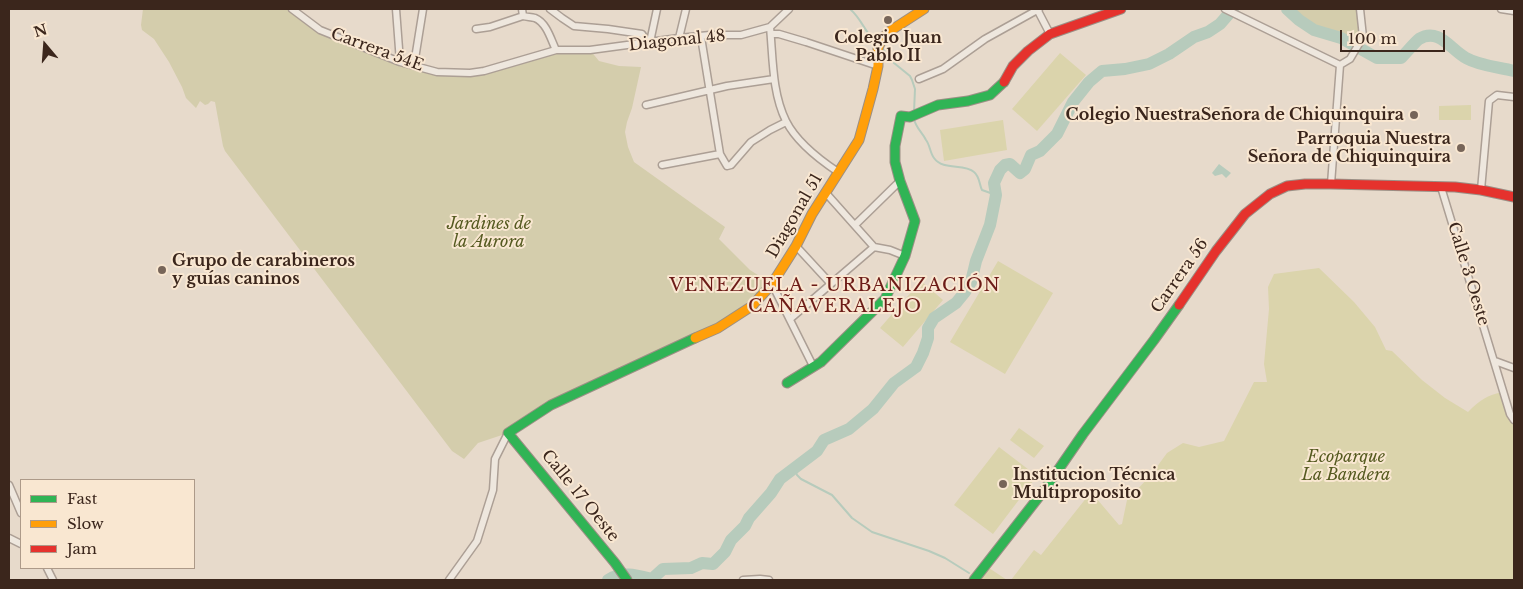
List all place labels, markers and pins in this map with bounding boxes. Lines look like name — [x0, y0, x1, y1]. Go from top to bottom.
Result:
marker: Colegio Juan Pablo II — [882, 14, 894, 26]
place label: Colegio Juan Pablo II — [834, 28, 942, 66]
place label: Colegio NuestraSeñora de Chiquinquira — [1066, 105, 1404, 125]
marker: Colegio NuestraSeñora de Chiquinquira — [1408, 109, 1420, 121]
place label: Parroquia Nuestra Señora de Chiquinquira — [1248, 129, 1451, 167]
marker: Parroquia Nuestra Señora de Chiquinquira — [1455, 142, 1467, 154]
place label: Grupo de carabineros y guías caninos — [172, 251, 355, 289]
marker: Grupo de carabineros y guías caninos — [156, 264, 168, 276]
place label: Institucion Técnica Multiproposito — [1013, 465, 1175, 503]
marker: Institucion Técnica Multiproposito — [997, 478, 1009, 490]

